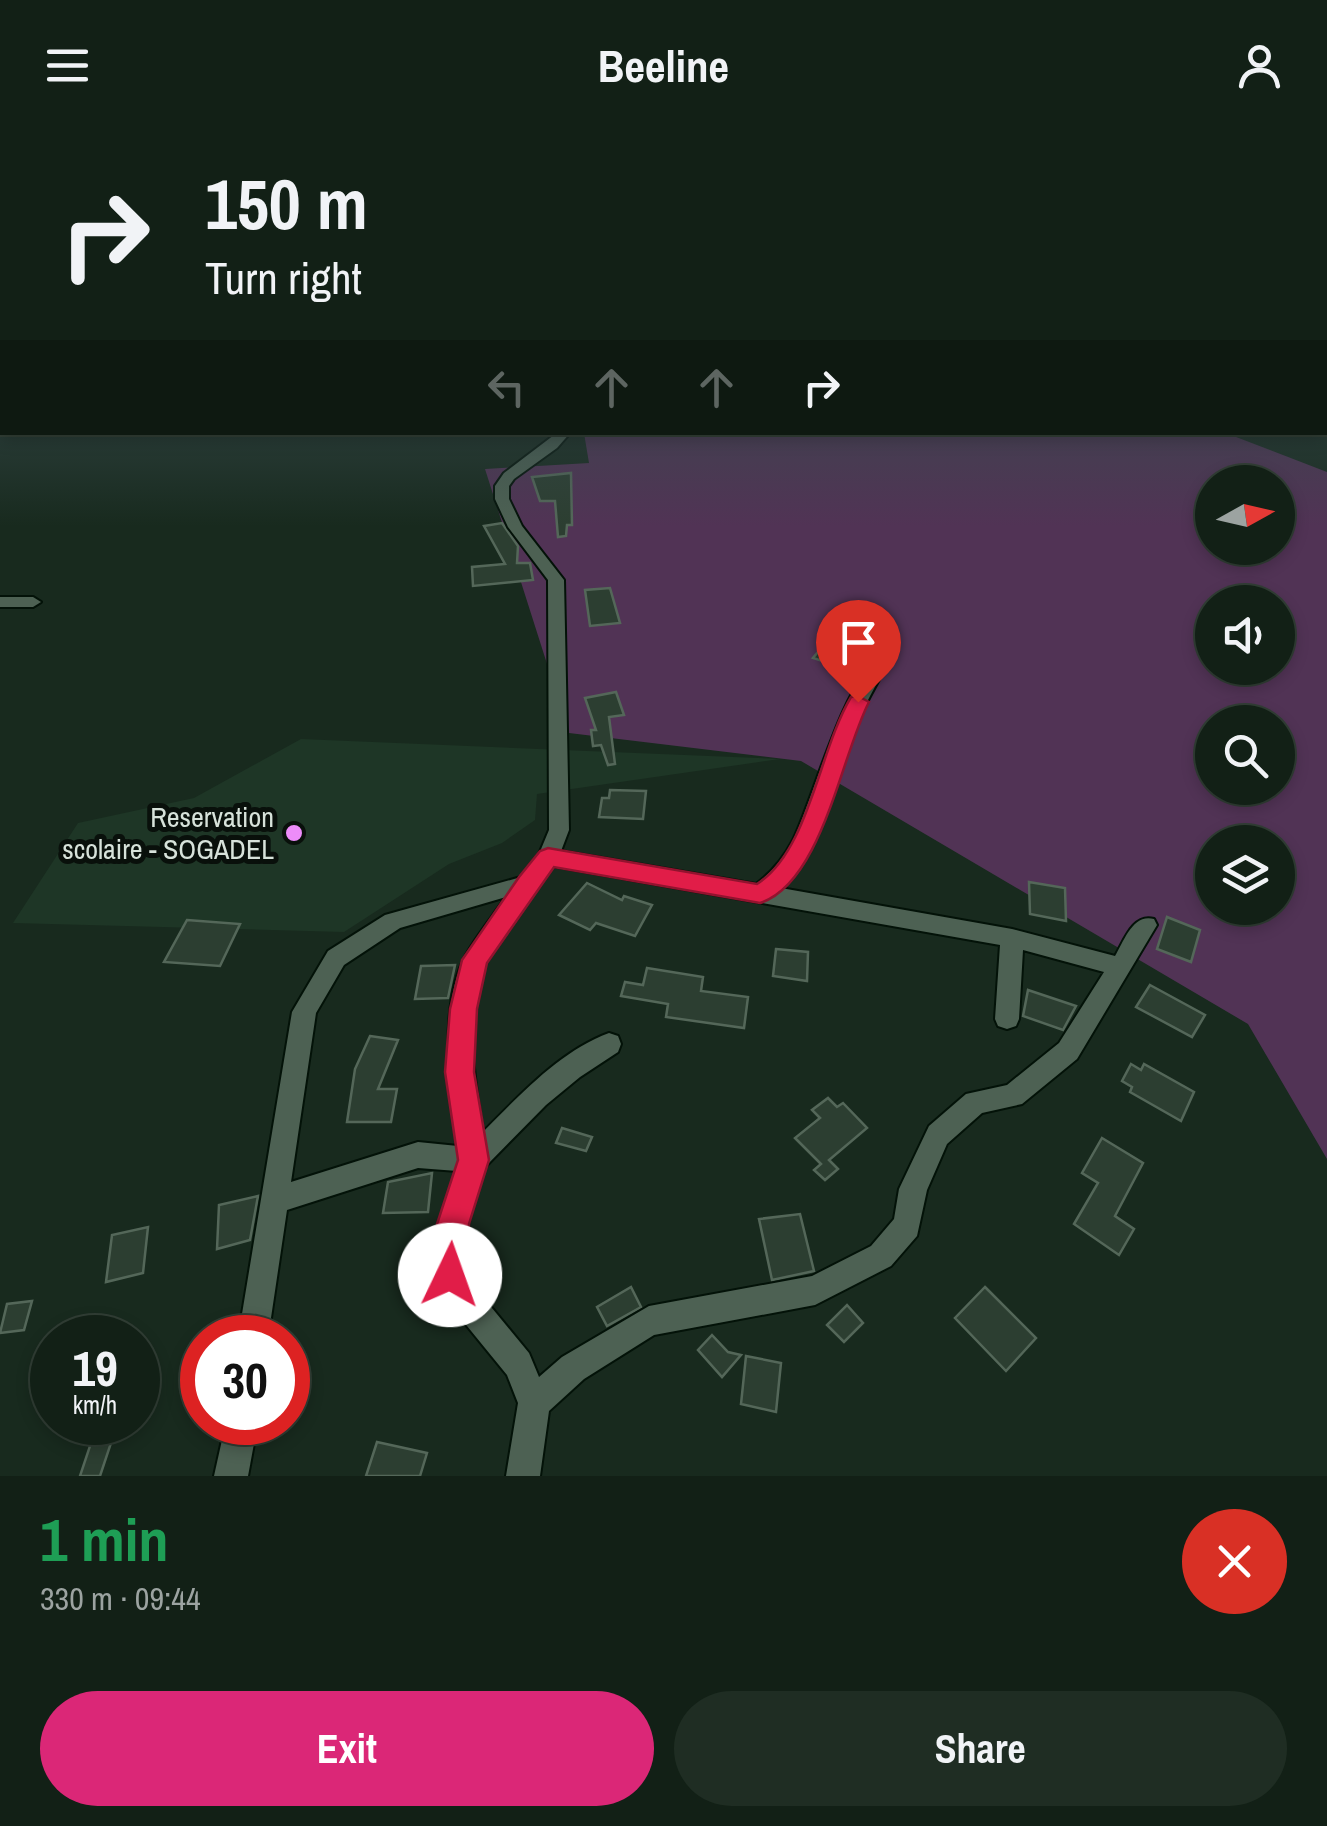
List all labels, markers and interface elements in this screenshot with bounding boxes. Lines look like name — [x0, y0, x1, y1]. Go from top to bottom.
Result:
text: Beeline — [598, 35, 729, 96]
icon: menu — [40, 38, 95, 93]
icon: person — [1232, 38, 1287, 93]
text: 150 m — [205, 157, 368, 251]
icon: right — [40, 170, 170, 300]
text: Turn right — [205, 247, 362, 308]
icon: left — [479, 360, 534, 415]
icon: ahead — [584, 360, 639, 415]
icon: ahead — [689, 360, 744, 415]
icon: right — [794, 360, 849, 415]
north arrow — [1195, 465, 1295, 565]
map controls — [1195, 465, 1295, 925]
button: sound — [1195, 585, 1295, 685]
pin — [816, 600, 901, 703]
icon: arrive — [831, 615, 886, 670]
button: search — [1195, 705, 1295, 805]
place label: Reservation scolaire - SOGADEL — [62, 798, 274, 868]
marker: Reservation scolaire - SOGADEL — [283, 822, 305, 844]
button: layers — [1195, 825, 1295, 925]
position arrow — [398, 1223, 502, 1327]
speed limit sign: 30 — [180, 1315, 310, 1445]
text: 19 — [72, 1334, 118, 1402]
text: km/h — [73, 1388, 117, 1422]
text: 1 min — [40, 1499, 169, 1580]
button: close — [1182, 1509, 1287, 1614]
text: 330 m · 09:44 — [40, 1577, 200, 1620]
button: Exit — [40, 1691, 654, 1806]
button: Share — [674, 1691, 1287, 1806]

